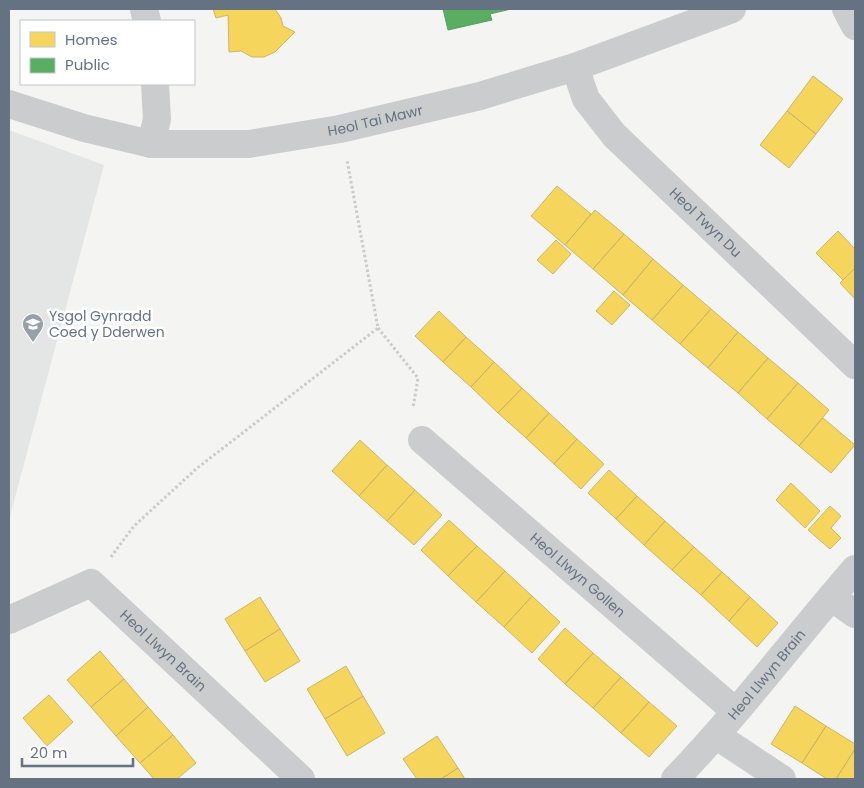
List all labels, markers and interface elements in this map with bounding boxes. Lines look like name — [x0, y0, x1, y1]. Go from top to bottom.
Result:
legend — [20, 20, 195, 85]
text: Homes — [65, 29, 118, 50]
text: Public — [65, 54, 110, 75]
street label: Heol Tai Mawr — [326, 100, 425, 141]
street label: Heol Twyn Du — [665, 183, 746, 262]
place label: Ysgol Gynradd Coed y Dderwen — [49, 306, 165, 342]
school or university icon: Ysgol Gynradd Coed y Dderwen — [21, 312, 45, 343]
street label: Heol Llwyn Gollen — [526, 528, 630, 622]
street label: Heol Llwyn Brain — [116, 605, 211, 696]
street label: Heol Llwyn Brain — [723, 625, 810, 724]
scale bar — [22, 736, 134, 768]
text: 20 m — [30, 742, 68, 763]

